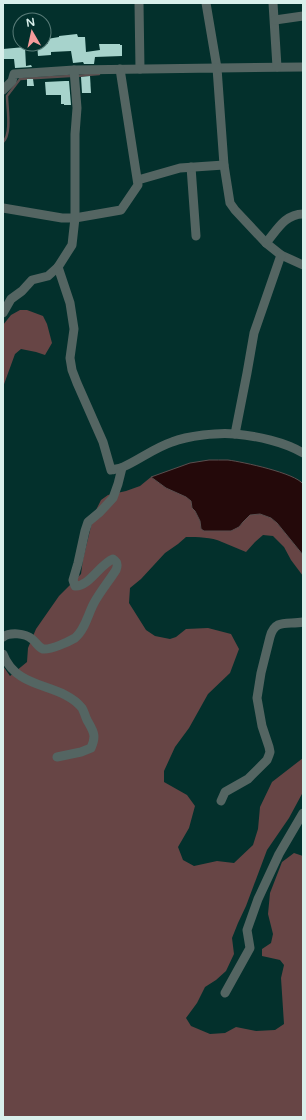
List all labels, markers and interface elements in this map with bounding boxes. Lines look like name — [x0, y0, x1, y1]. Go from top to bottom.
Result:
north arrow — [12, 12, 52, 52]
text: N — [25, 16, 36, 30]

